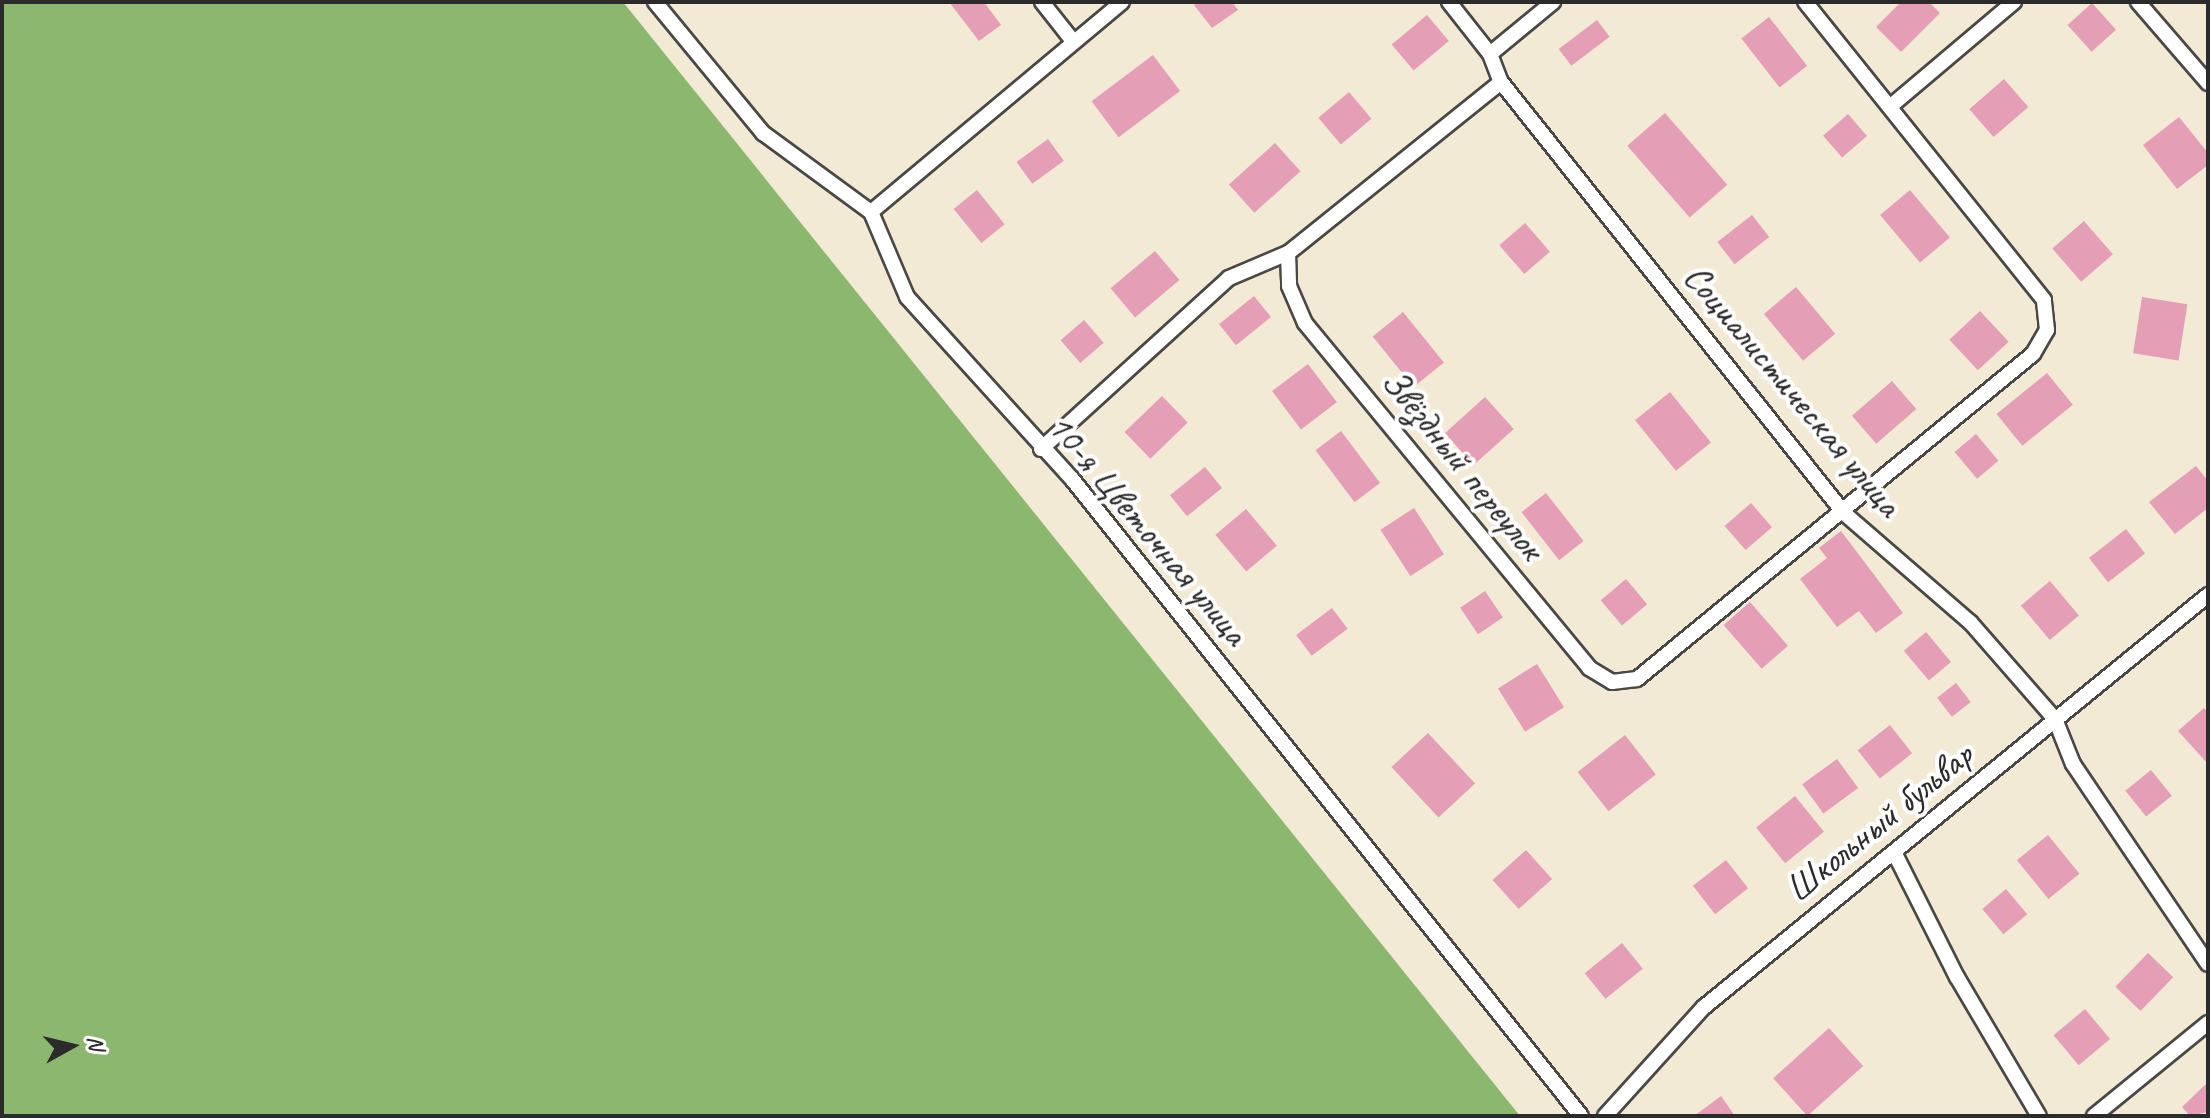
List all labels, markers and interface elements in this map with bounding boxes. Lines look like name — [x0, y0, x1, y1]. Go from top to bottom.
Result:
street label: Социалистическая улица — [1673, 253, 1913, 527]
street label: Звёздный переулок — [1372, 359, 1554, 569]
street label: 10-я Цветочная улица — [1036, 402, 1260, 656]
street label: Школьный бульвар — [1776, 732, 1982, 912]
north arrow — [32, 1006, 112, 1086]
text: N — [81, 1034, 111, 1051]

